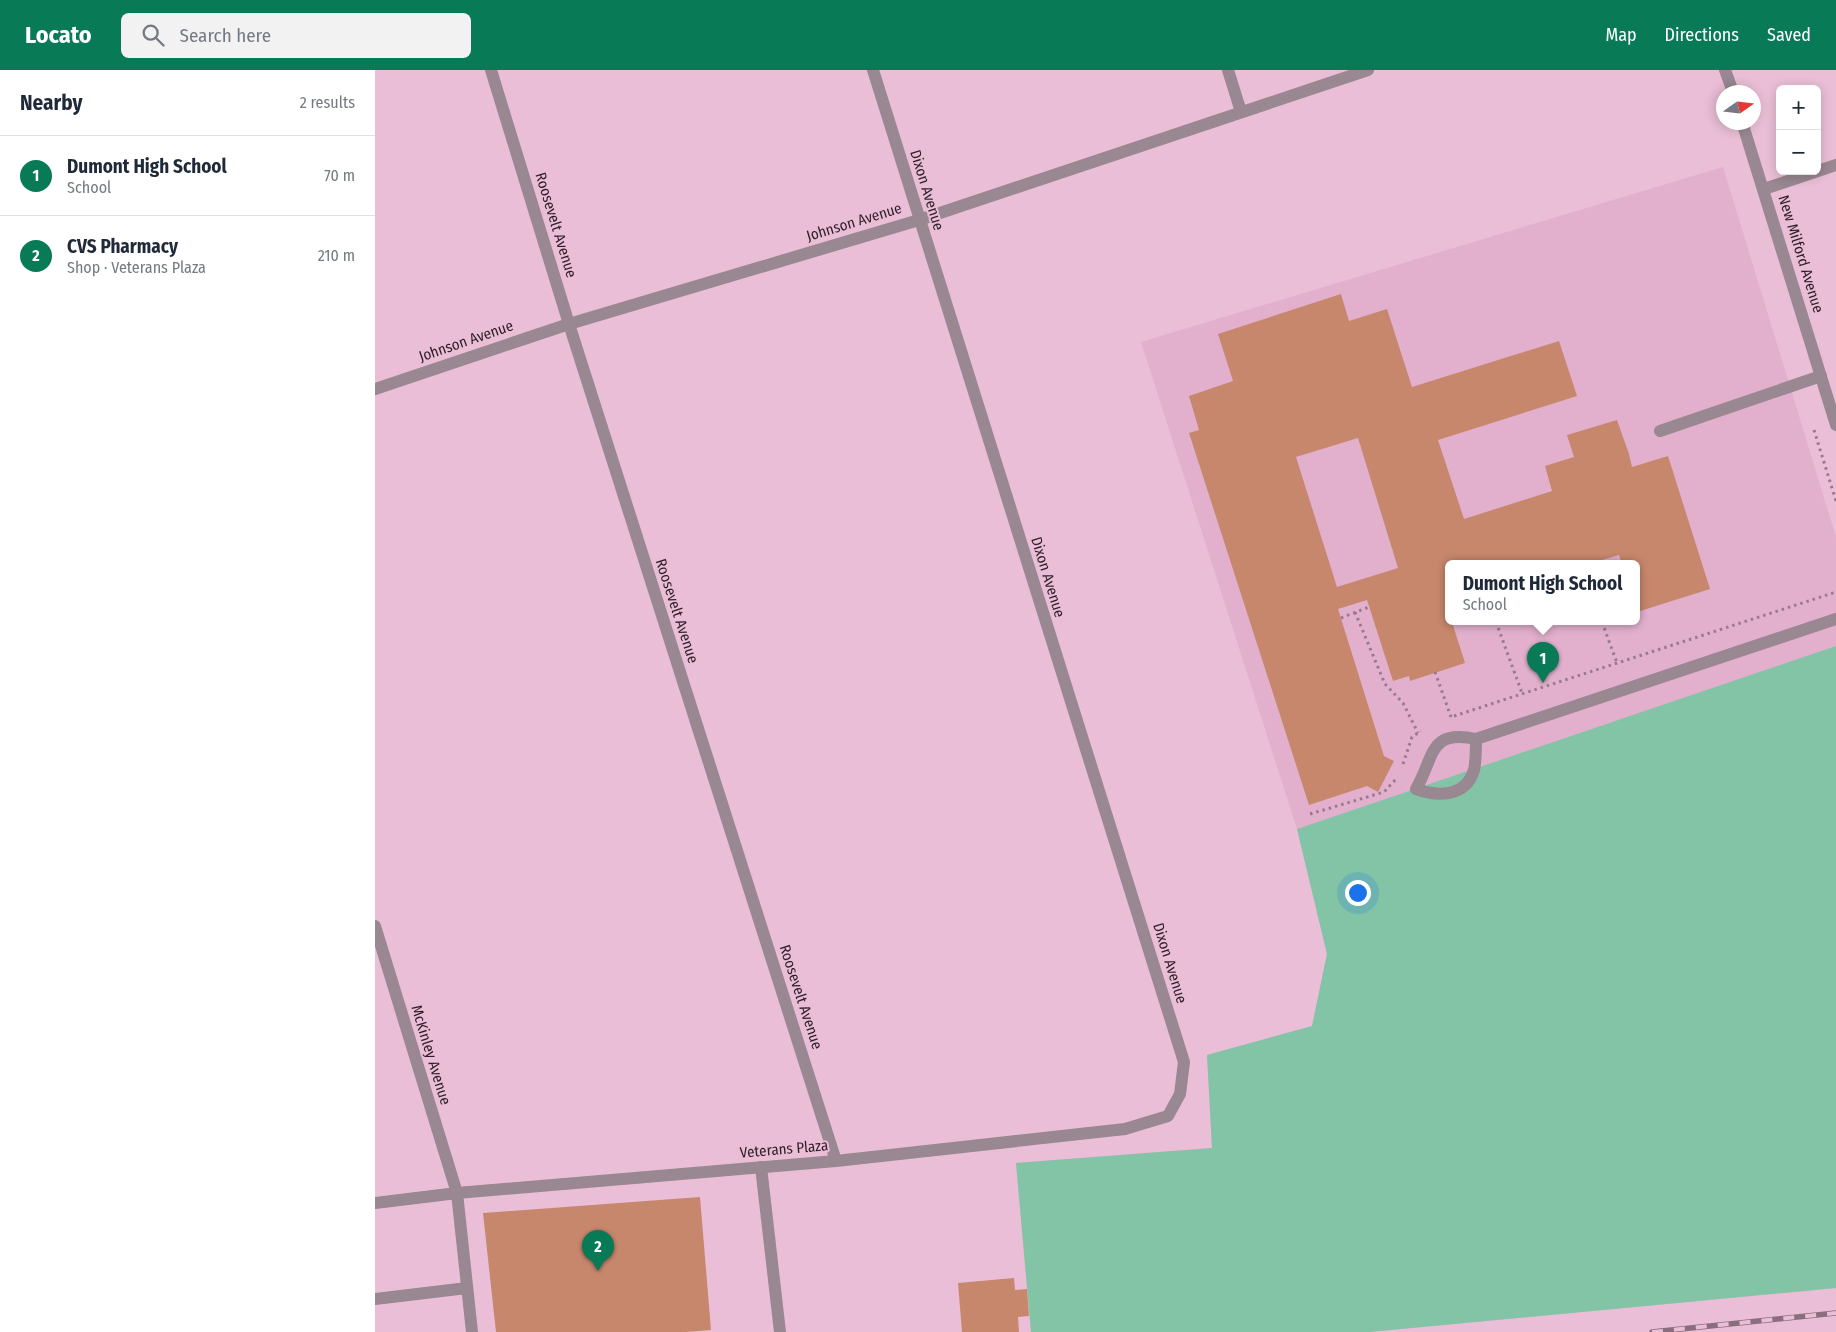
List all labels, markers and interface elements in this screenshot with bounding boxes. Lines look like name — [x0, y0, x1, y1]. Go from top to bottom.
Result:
search box — [121, 13, 471, 58]
text: Locato — [25, 21, 91, 49]
icon: search — [139, 21, 167, 49]
text: Search here — [179, 24, 271, 47]
text: Map — [1605, 24, 1637, 46]
text: Directions — [1665, 24, 1739, 46]
text: Saved — [1767, 24, 1811, 46]
north arrow — [1716, 85, 1761, 130]
map controls — [1776, 85, 1821, 175]
button: + — [1776, 85, 1821, 130]
text: Nearby — [20, 90, 82, 116]
text: 2 results — [300, 93, 355, 112]
button: − — [1776, 130, 1821, 175]
street label: Dixon Avenue — [906, 148, 948, 232]
text: Dumont High School — [67, 155, 227, 178]
text: 1 — [33, 166, 39, 185]
text: 70 m — [324, 166, 355, 185]
street label: Roosevelt Avenue — [531, 170, 581, 280]
text: School — [67, 178, 111, 197]
street label: New Milford Avenue — [1775, 193, 1827, 315]
street label: Johnson Avenue — [804, 199, 904, 245]
text: CVS Pharmacy — [67, 235, 178, 258]
text: 2 — [32, 246, 40, 265]
text: 210 m — [318, 246, 355, 265]
text: Shop · Veterans Plaza — [67, 258, 206, 277]
street label: Johnson Avenue — [416, 316, 516, 366]
street label: Dixon Avenue — [1027, 535, 1069, 619]
street label: Roosevelt Avenue — [652, 556, 702, 666]
popup — [1445, 560, 1640, 625]
text: Dumont High School — [1463, 572, 1622, 595]
text: School — [1463, 595, 1507, 614]
pin: 1 — [1527, 642, 1559, 683]
your location — [1345, 880, 1371, 906]
street label: Dixon Avenue — [1149, 921, 1191, 1005]
street label: Roosevelt Avenue — [776, 942, 826, 1052]
street label: McKinley Avenue — [407, 1003, 455, 1107]
street label: Veterans Plaza — [739, 1136, 829, 1162]
pin: 2 — [582, 1230, 614, 1271]

